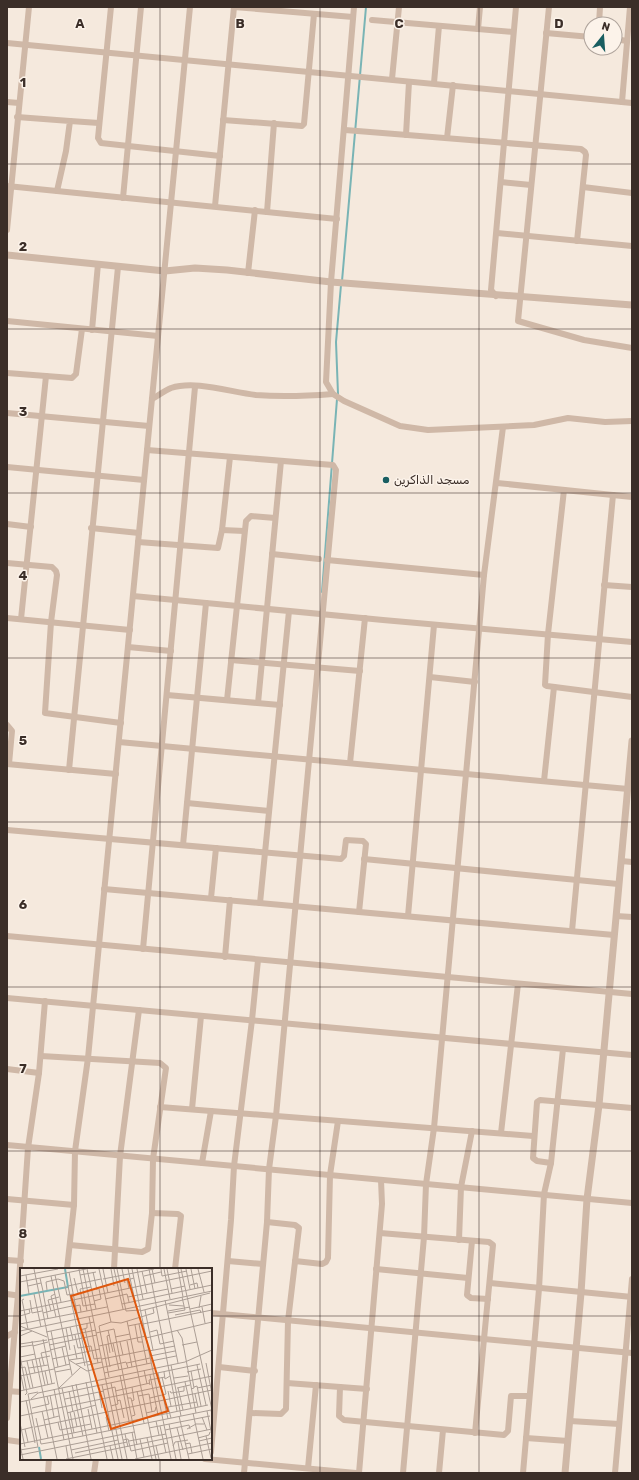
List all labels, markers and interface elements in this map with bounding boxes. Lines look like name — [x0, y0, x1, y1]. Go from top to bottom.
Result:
text: A — [75, 16, 85, 31]
text: B — [235, 16, 245, 31]
text: C — [394, 16, 404, 31]
text: D — [554, 16, 564, 31]
north arrow — [583, 16, 623, 56]
text: N — [600, 20, 612, 34]
text: 1 — [20, 75, 26, 90]
text: 2 — [19, 239, 27, 254]
text: 3 — [19, 404, 28, 419]
place label: مسجد الذاكرين — [394, 473, 470, 488]
marker: مسجد الذاكرين — [381, 475, 391, 485]
text: 4 — [19, 568, 28, 583]
text: 5 — [19, 733, 27, 748]
text: 6 — [19, 897, 28, 912]
text: 7 — [19, 1061, 27, 1076]
text: 8 — [19, 1226, 28, 1241]
inset map — [20, 1268, 212, 1460]

